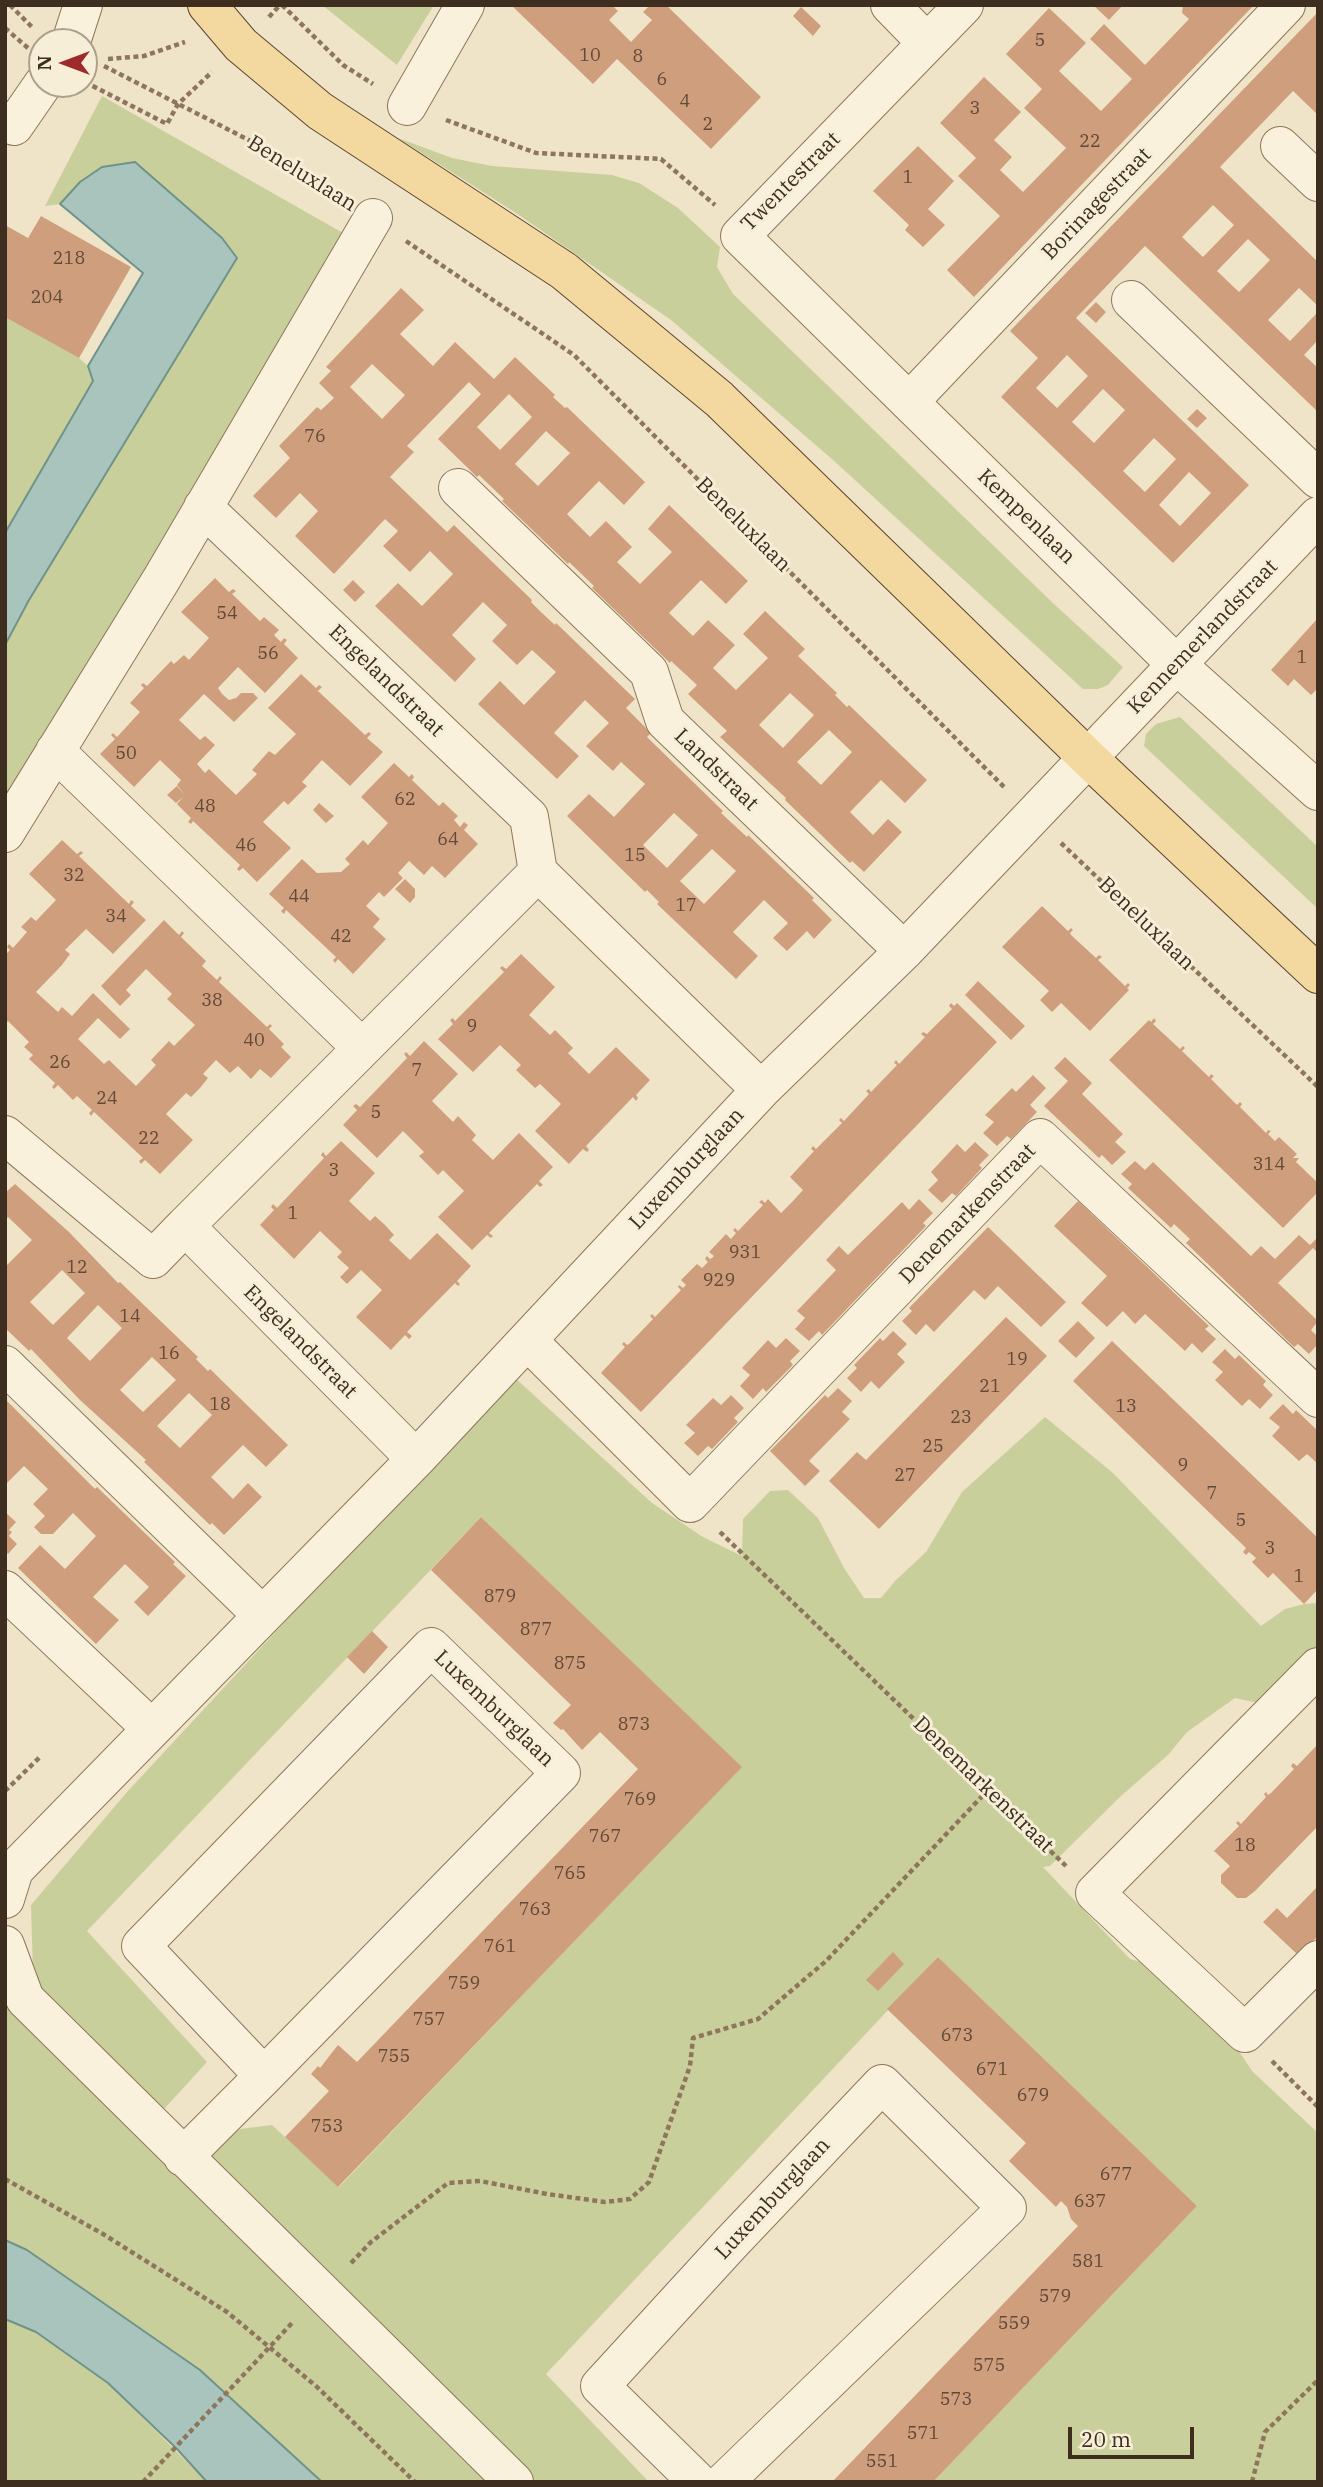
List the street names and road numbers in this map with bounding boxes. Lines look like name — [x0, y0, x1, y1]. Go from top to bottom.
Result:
street label: Twentestraat — [736, 127, 846, 237]
street label: Beneluxlaan — [243, 131, 361, 217]
street label: Borinagestraat — [1037, 143, 1157, 265]
street label: Kempenlaan — [972, 464, 1080, 570]
street label: Beneluxlaan — [690, 472, 796, 578]
street label: Kennemerlandstraat — [1123, 554, 1283, 720]
street label: Engelandstraat — [323, 620, 449, 742]
street label: Landstraat — [669, 724, 763, 816]
street label: Beneluxlaan — [1093, 872, 1199, 976]
street label: Luxemburglaan — [624, 1103, 750, 1235]
street label: Denemarkenstraat — [895, 1139, 1041, 1289]
street label: Engelandstraat — [238, 1280, 362, 1404]
street label: Luxemburglaan — [429, 1645, 559, 1773]
street label: Denemarkenstraat — [908, 1712, 1058, 1858]
street label: Luxemburglaan — [710, 2133, 836, 2265]

